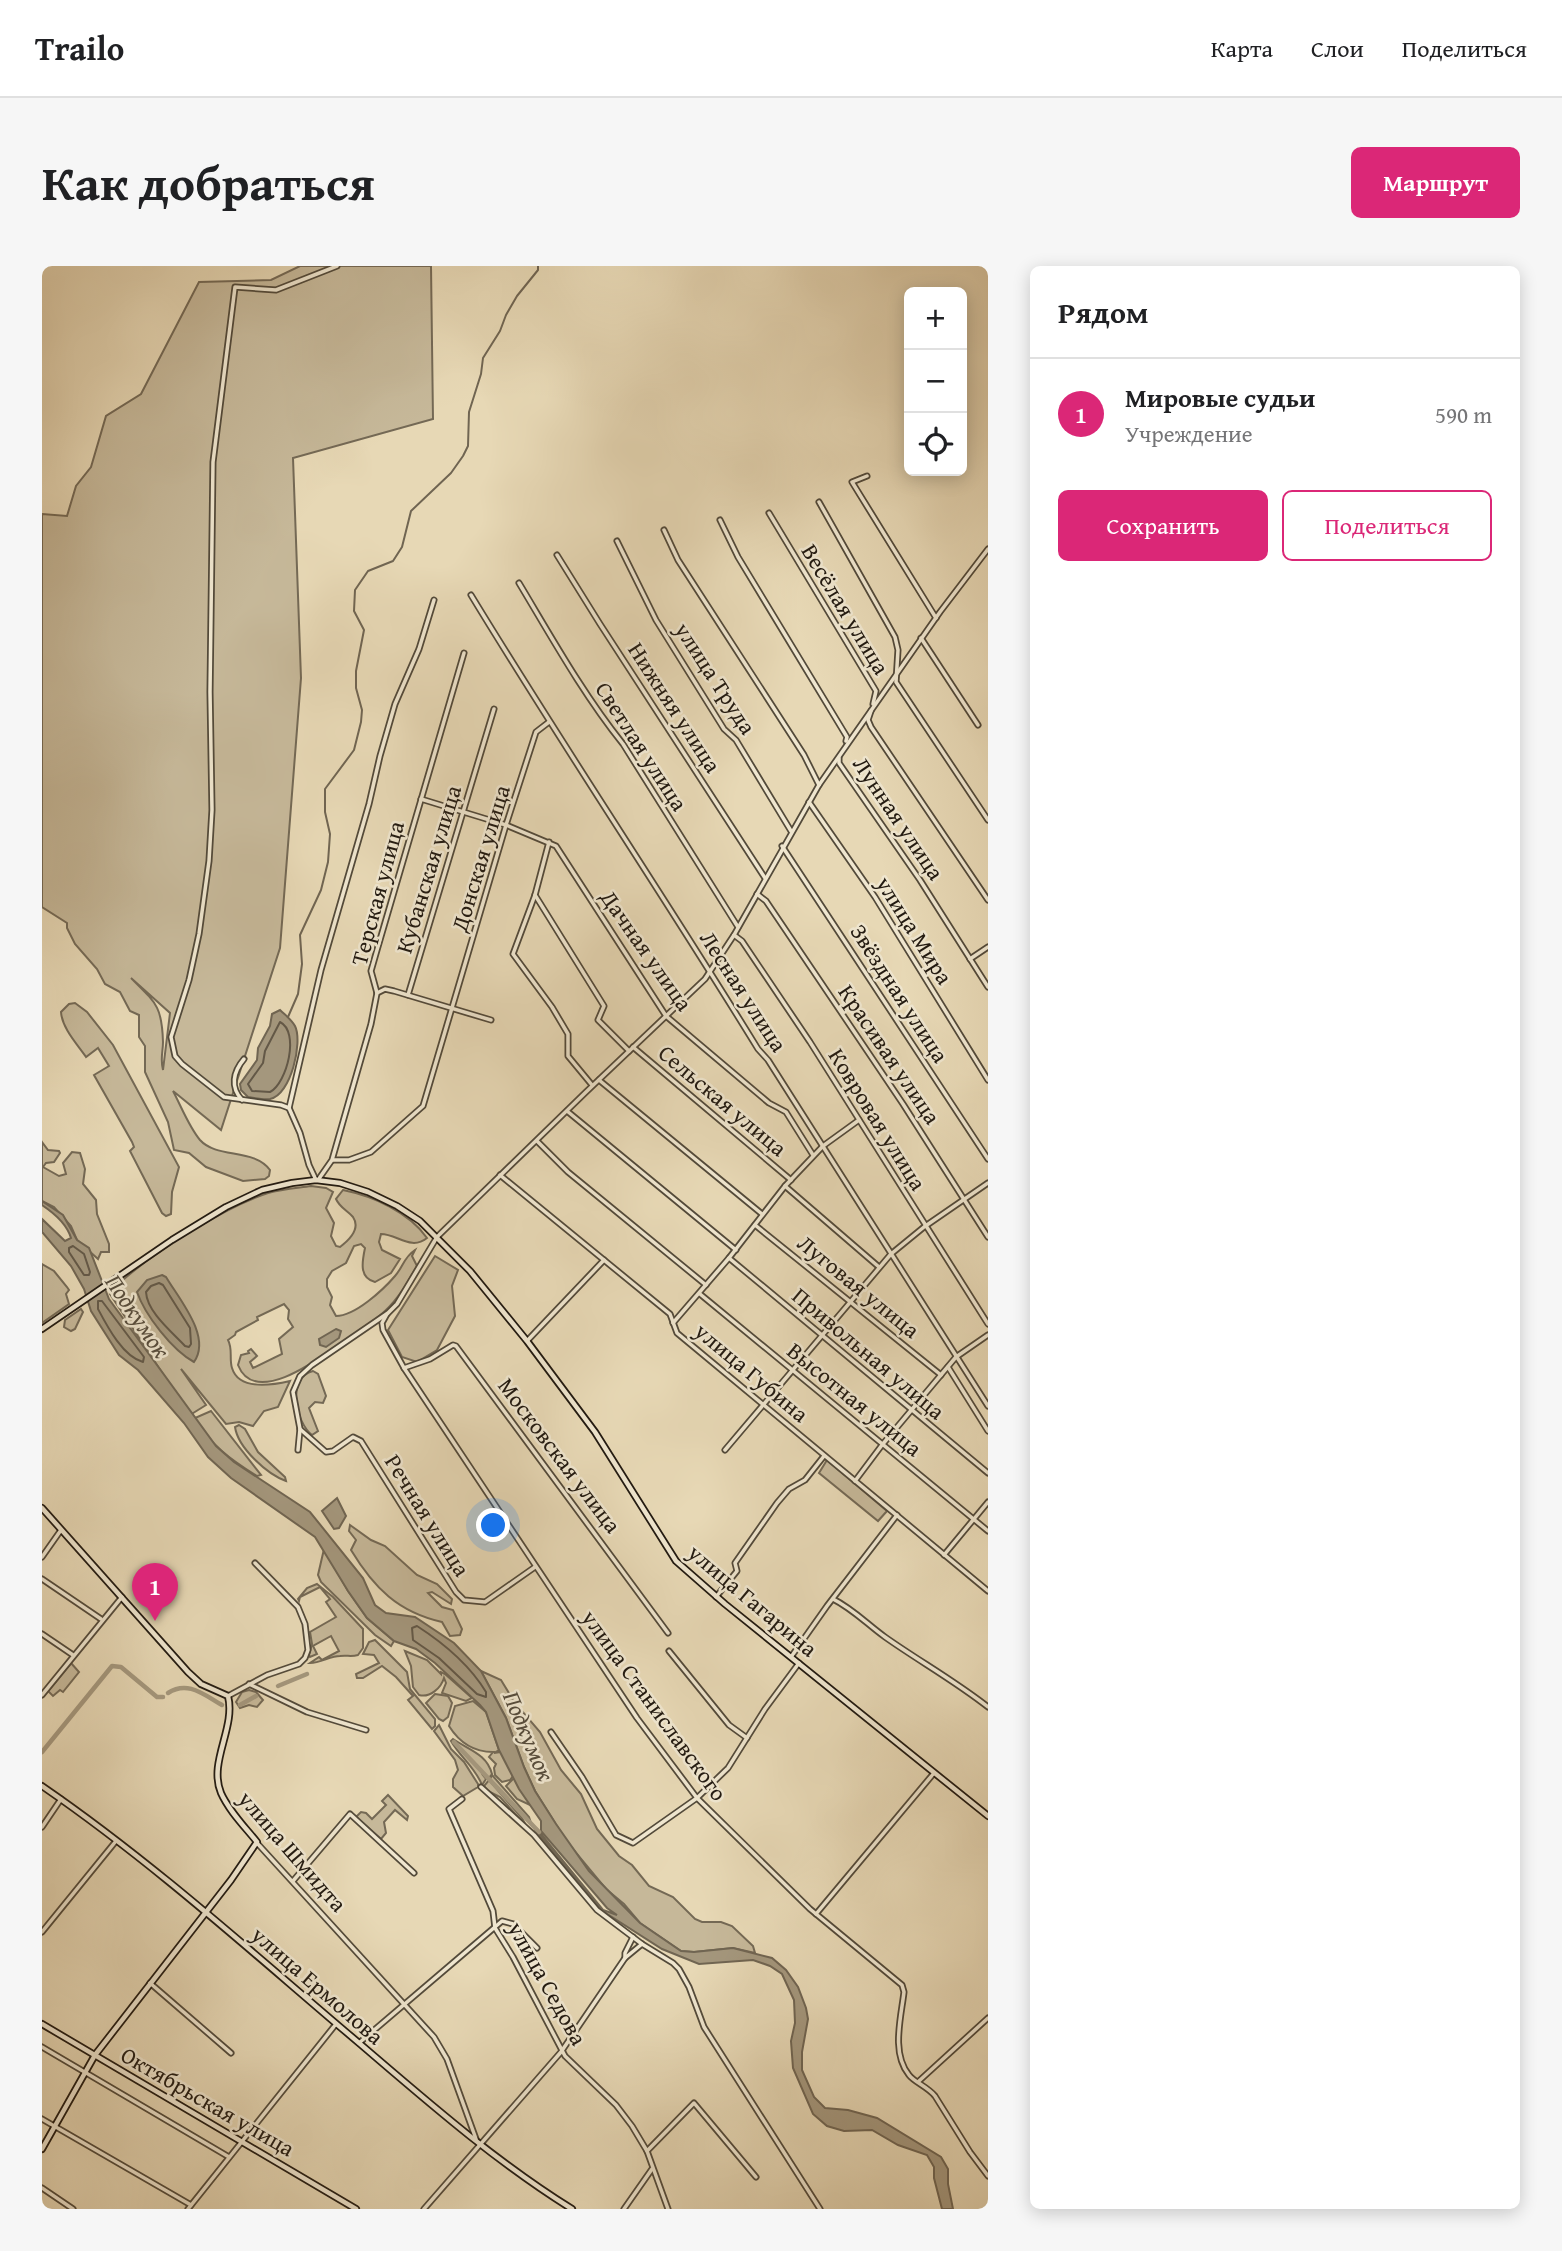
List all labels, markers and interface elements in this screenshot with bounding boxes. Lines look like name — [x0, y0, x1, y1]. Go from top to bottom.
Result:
text: Trailo — [35, 24, 124, 72]
text: Карта — [1211, 31, 1273, 66]
text: Слои — [1311, 31, 1364, 66]
text: Поделиться — [1402, 31, 1527, 66]
text: Как добраться — [42, 146, 375, 218]
button: Маршрут — [1351, 147, 1520, 218]
map controls — [904, 287, 967, 476]
button: + — [904, 287, 967, 350]
text: Рядом — [1058, 290, 1149, 334]
button: − — [904, 350, 967, 413]
text: Мировые судьи — [1125, 378, 1315, 417]
text: 1 — [1075, 398, 1087, 431]
text: 590 m — [1435, 398, 1492, 431]
button: locate — [904, 413, 967, 476]
text: Учреждение — [1125, 417, 1252, 450]
button: Сохранить — [1058, 490, 1268, 561]
button: Поделиться — [1282, 490, 1492, 561]
street label: Весёлая улица — [794, 537, 898, 681]
street label: улица Труда — [667, 615, 765, 741]
street label: Нижняя улица — [620, 635, 730, 779]
street label: Светлая улица — [588, 675, 696, 817]
street label: Лунная улица — [845, 750, 953, 886]
street label: Кубанская улица — [387, 781, 469, 957]
street label: Донская улица — [442, 781, 518, 936]
street label: Терская улица — [342, 817, 412, 969]
street label: улица Мира — [868, 869, 961, 991]
street label: Дачная улица — [592, 882, 701, 1017]
street label: Звёздная улица — [843, 917, 957, 1069]
street label: Лесная улица — [692, 924, 796, 1058]
street label: Красивая улица — [831, 977, 949, 1131]
street label: Сельская улица — [652, 1036, 794, 1164]
street label: Ковровая улица — [821, 1041, 935, 1197]
street label: Луговая улица — [791, 1226, 927, 1346]
water label: Подкумок — [97, 1267, 179, 1365]
street label: Привольная улица — [785, 1279, 953, 1427]
street label: улица Губина — [687, 1314, 816, 1430]
street label: Высотная улица — [780, 1334, 930, 1464]
street label: Московская улица — [491, 1370, 629, 1540]
street label: Речная улица — [377, 1448, 479, 1583]
your location — [476, 1508, 510, 1542]
street label: улица Гагарина — [680, 1535, 825, 1664]
pin: 1 — [132, 1563, 178, 1621]
street label: улица Станиславского — [574, 1602, 736, 1807]
water label: Подкумок — [494, 1685, 564, 1787]
street label: улица Шмидта — [230, 1782, 355, 1919]
street label: улица Седова — [500, 1914, 596, 2051]
street label: улица Ермолова — [244, 1917, 391, 2052]
street label: Октябрьская улица — [115, 2038, 301, 2164]

